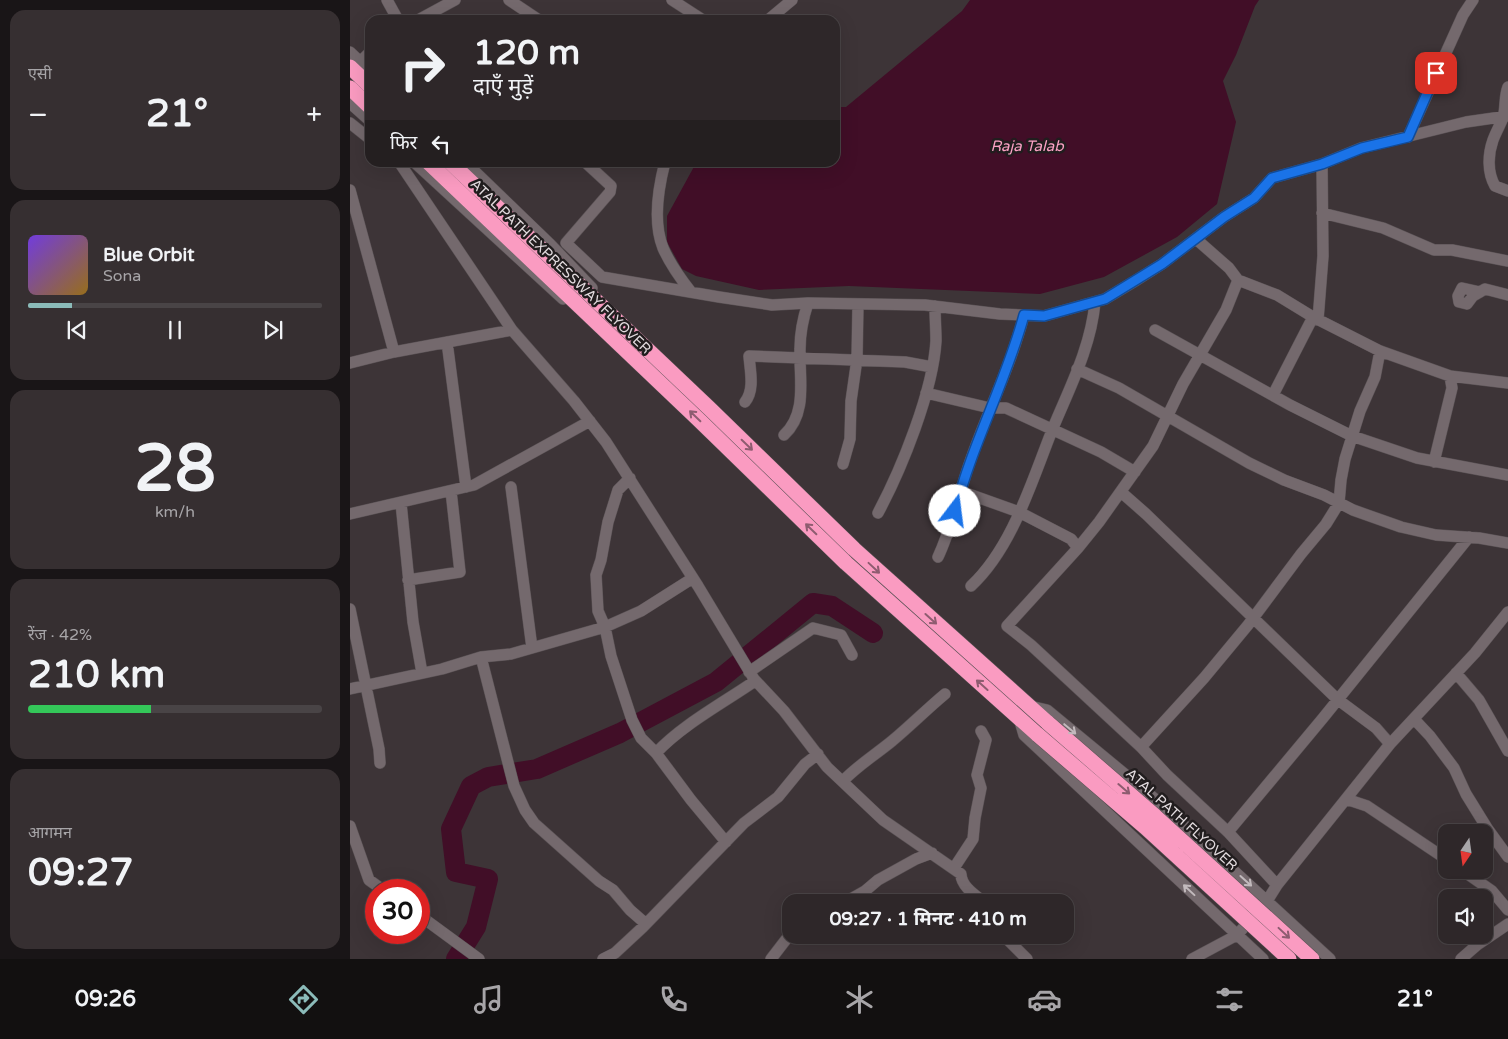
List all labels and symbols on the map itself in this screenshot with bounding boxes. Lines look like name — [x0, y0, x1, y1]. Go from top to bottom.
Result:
pin — [1415, 52, 1457, 94]
water label: Raja Talab — [990, 137, 1065, 155]
street label: ATAL PATH EXPRESSWAY FLYOVER — [467, 175, 654, 357]
one-way arrow — [688, 410, 701, 422]
one-way arrow — [741, 439, 753, 451]
position arrow — [928, 484, 980, 536]
one-way arrow — [805, 523, 817, 535]
one-way arrow — [868, 562, 881, 574]
one-way arrow — [924, 613, 937, 624]
one-way arrow — [976, 679, 989, 691]
one-way arrow — [1063, 724, 1076, 735]
street label: ATAL PATH FLYOVER — [1122, 765, 1241, 874]
one-way arrow — [1118, 784, 1131, 795]
north arrow — [1438, 824, 1492, 879]
one-way arrow — [1239, 875, 1252, 887]
speed limit sign: 30 — [365, 879, 430, 944]
one-way arrow — [1183, 884, 1195, 896]
one-way arrow — [1278, 927, 1290, 939]

